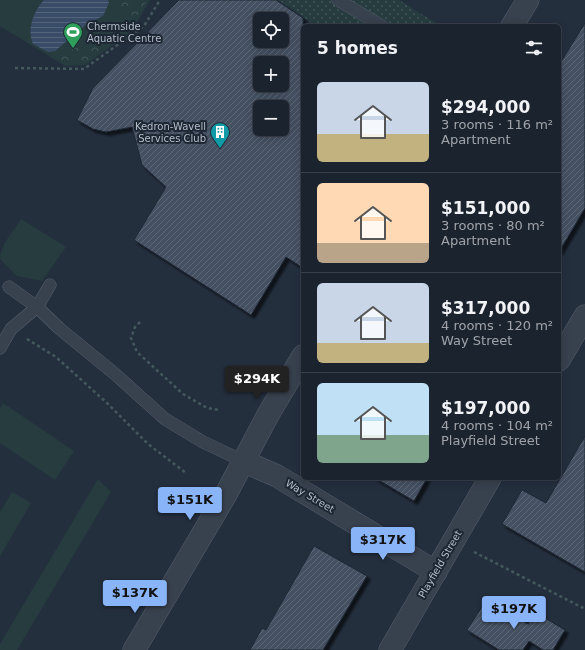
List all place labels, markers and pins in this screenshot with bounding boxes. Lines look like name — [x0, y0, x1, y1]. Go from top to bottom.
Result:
sports icon: Chermside Aquatic Centre — [62, 21, 84, 49]
place label: Chermside Aquatic Centre — [87, 21, 161, 44]
place label: Kedron-Wavell Services Club — [135, 121, 206, 144]
building icon: Kedron-Wavell Services Club — [209, 121, 231, 149]
pin: $294K — [229, 366, 285, 400]
pin: $151K — [162, 487, 218, 521]
pin: $317K — [355, 527, 411, 561]
pin: $137K — [107, 580, 163, 614]
pin: $197K — [486, 596, 542, 630]

